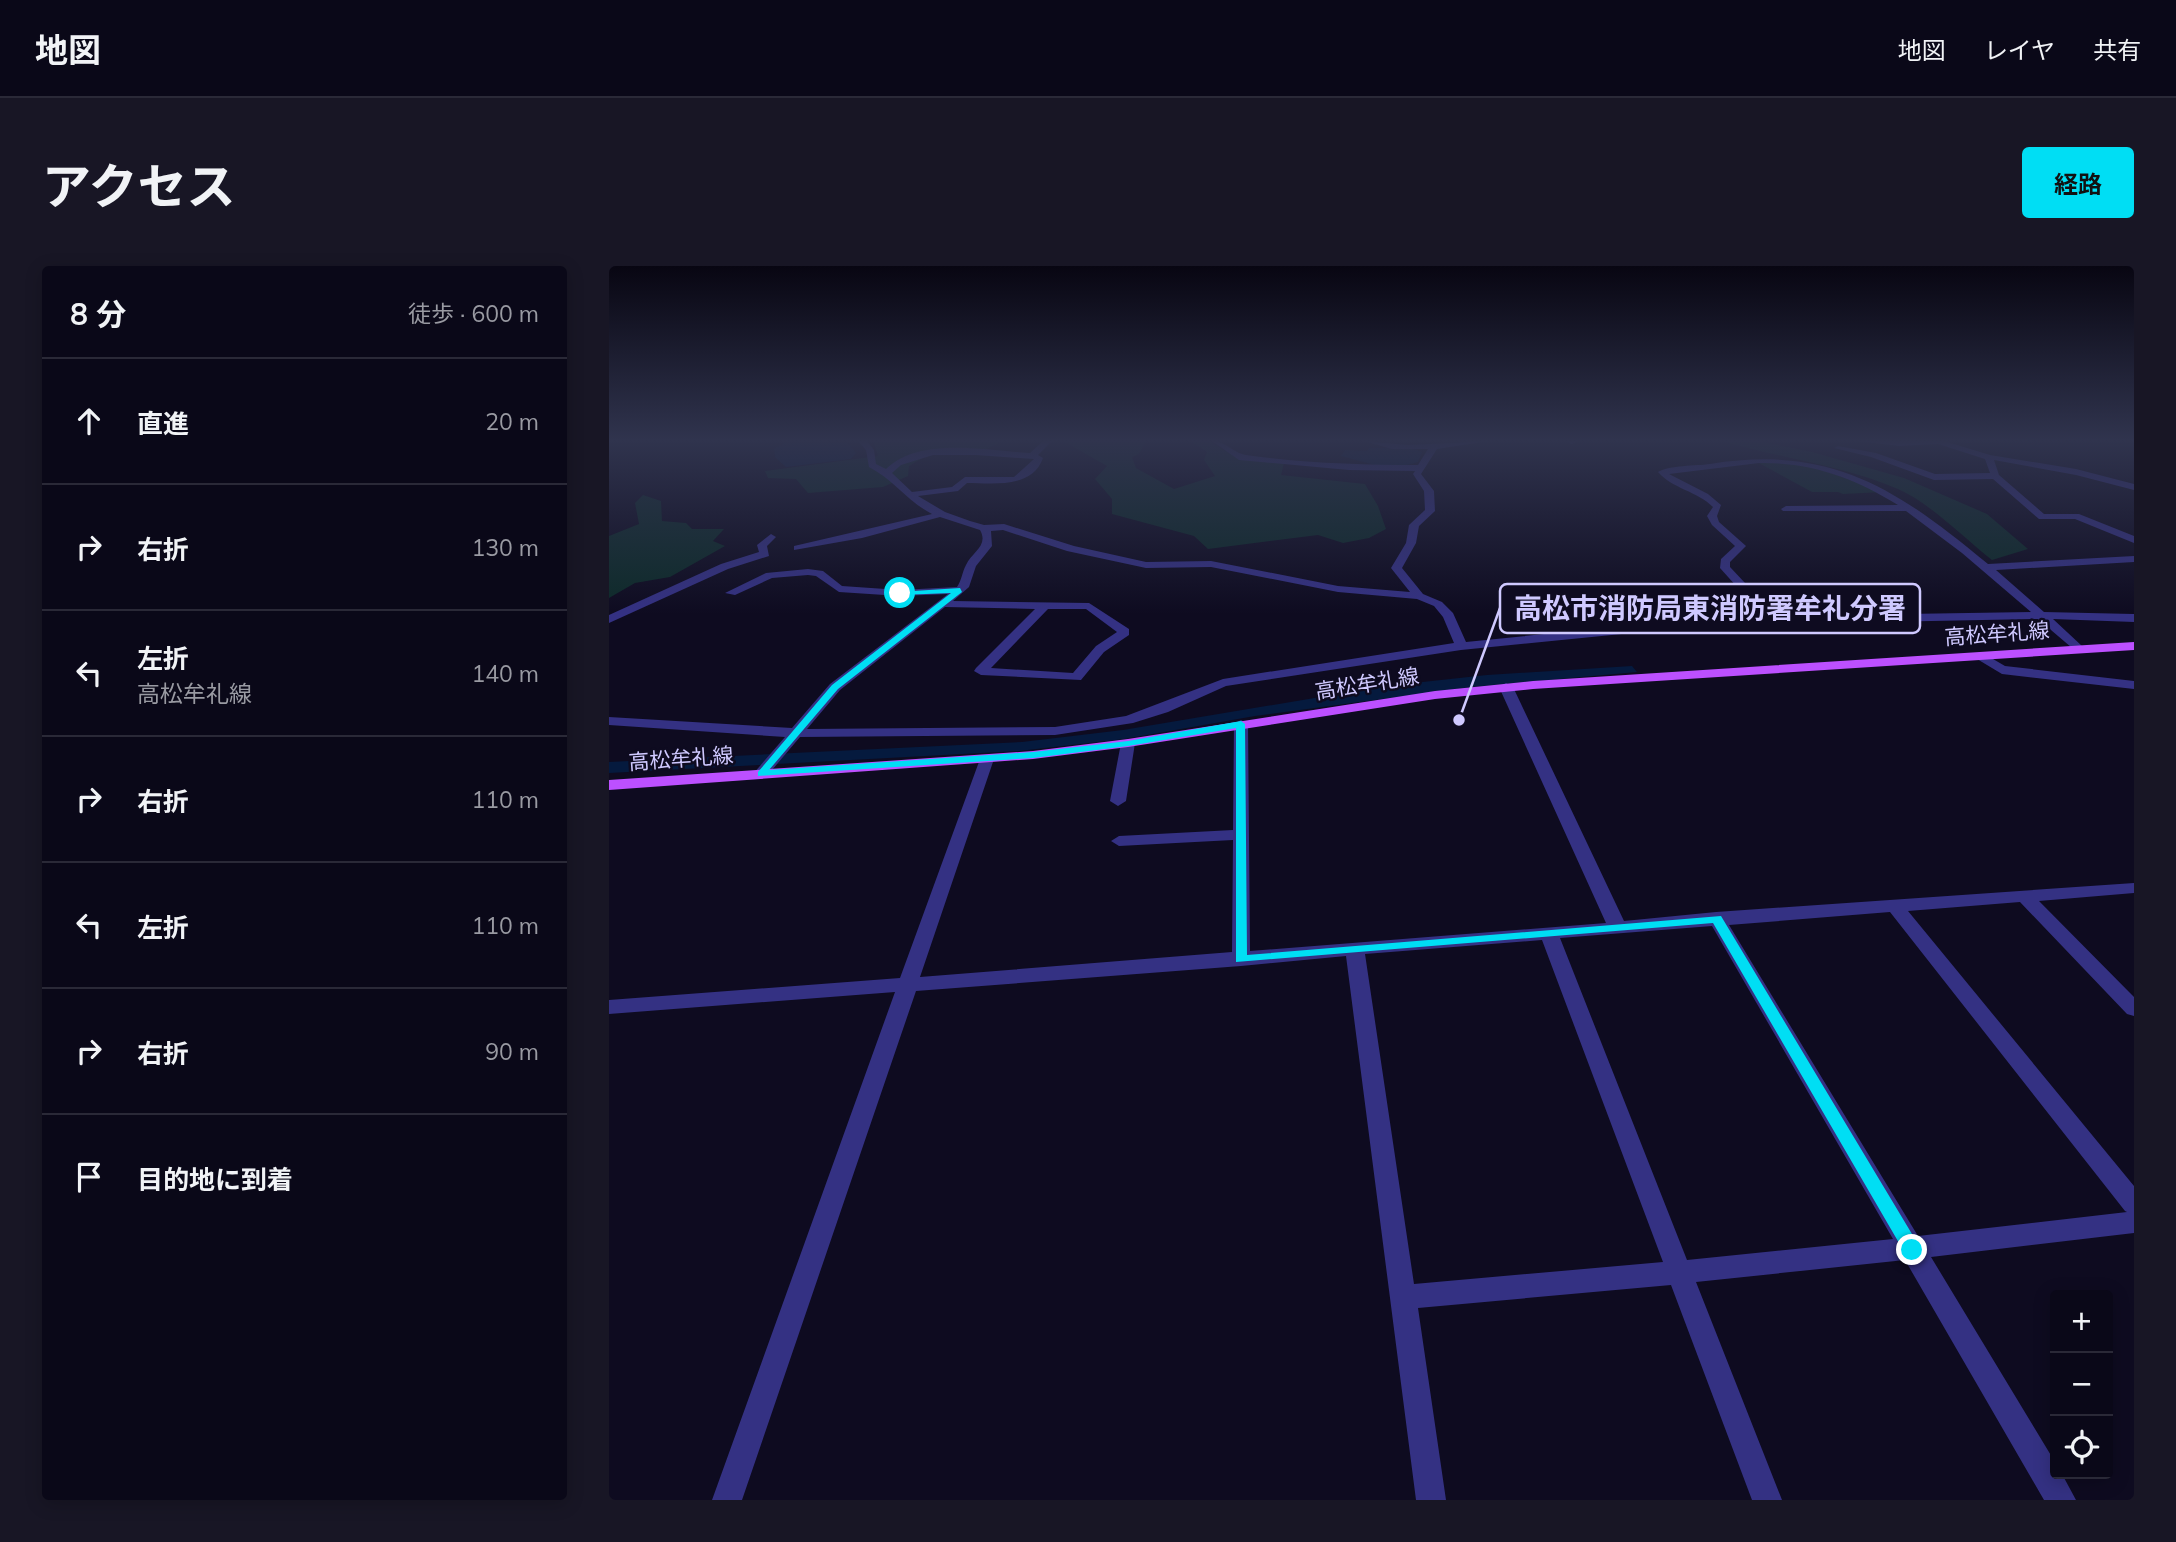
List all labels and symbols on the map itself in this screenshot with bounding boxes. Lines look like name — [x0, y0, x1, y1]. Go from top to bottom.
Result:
route start — [884, 577, 915, 608]
callout: 高松市消防局東消防署牟礼分署 — [1500, 584, 1920, 633]
text: 高松市消防局東消防署牟礼分署 — [1514, 590, 1906, 625]
street label: 高松牟礼線 — [1944, 616, 2050, 650]
street label: 高松牟礼線 — [1313, 662, 1421, 704]
street label: 高松牟礼線 — [628, 741, 734, 775]
route end — [1896, 1234, 1927, 1265]

